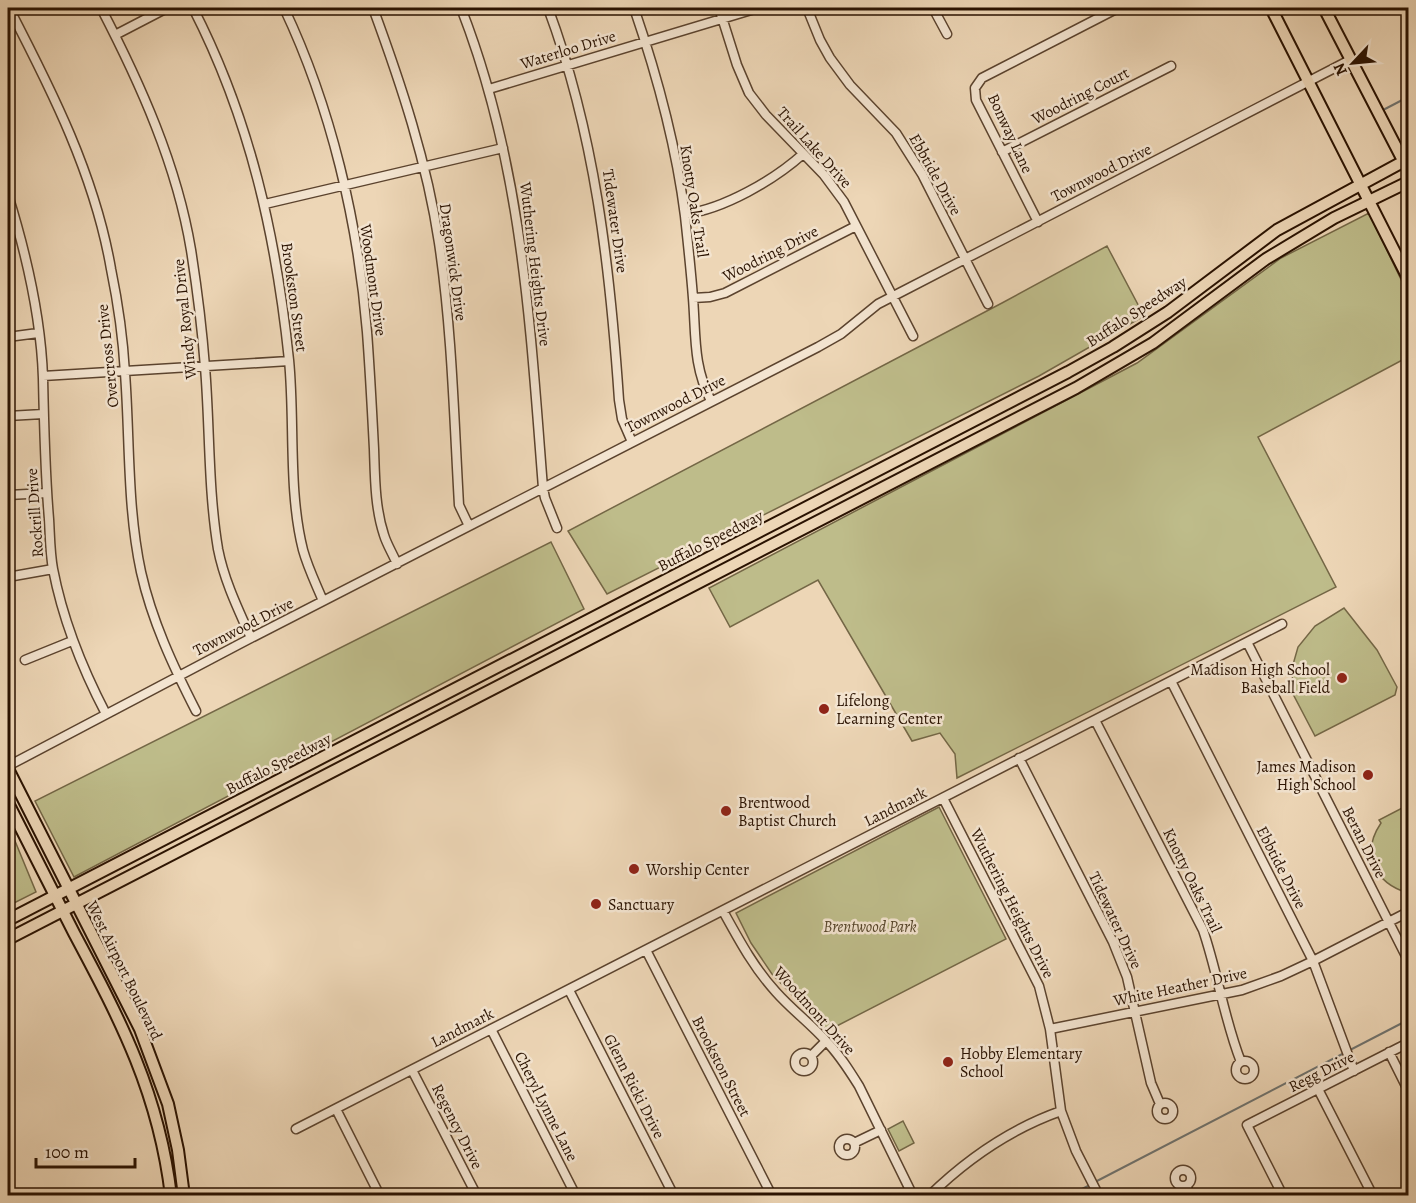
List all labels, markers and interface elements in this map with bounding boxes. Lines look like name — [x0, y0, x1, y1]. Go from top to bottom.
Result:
street label: Waterloo Drive — [517, 25, 619, 75]
north arrow — [1323, 33, 1383, 93]
text: N — [1328, 59, 1353, 79]
street label: Woodring Court — [1027, 62, 1133, 130]
street label: Bonway Lane — [982, 90, 1038, 177]
street label: Trail Lake Drive — [772, 102, 857, 193]
street label: Ebbtide Drive — [904, 130, 967, 219]
street label: Townwood Drive — [1048, 138, 1155, 208]
street label: Knotty Oaks Trail — [674, 143, 714, 259]
street label: Tidewater Drive — [597, 168, 633, 275]
street label: Wuthering Heights Drive — [514, 180, 556, 347]
street label: Dragonwick Drive — [434, 202, 472, 322]
street label: Woodring Drive — [718, 220, 822, 288]
street label: Woodmont Drive — [354, 222, 392, 337]
street label: Brookston Street — [275, 241, 313, 353]
street label: Windy Royal Drive — [168, 258, 202, 381]
street label: Buffalo Speedway — [1082, 271, 1192, 353]
street label: Overcross Drive — [92, 303, 124, 409]
street label: Townwood Drive — [622, 369, 729, 439]
street label: Rockrill Drive — [21, 467, 49, 558]
street label: Buffalo Speedway — [654, 504, 768, 577]
street label: Townwood Drive — [190, 592, 297, 662]
place label: Madison High School Baseball Field — [1190, 659, 1330, 699]
marker: Madison High School Baseball Field — [1335, 671, 1349, 685]
place label: Lifelong Learning Center — [836, 690, 942, 730]
marker: Lifelong Learning Center — [817, 702, 831, 716]
street label: Buffalo Speedway — [222, 727, 336, 800]
place label: James Madison High School — [1257, 756, 1356, 796]
marker: James Madison High School — [1361, 768, 1375, 782]
street label: Landmark — [860, 782, 931, 832]
place label: Brentwood Baptist Church — [738, 792, 837, 832]
street label: Beran Drive — [1337, 803, 1392, 882]
marker: Brentwood Baptist Church — [719, 804, 733, 818]
street label: Ebbtide Drive — [1251, 822, 1311, 913]
street label: Wuthering Heights Drive — [964, 824, 1059, 982]
street label: Knotty Oaks Trail — [1157, 824, 1227, 936]
place label: Worship Center — [645, 859, 749, 881]
marker: Worship Center — [627, 862, 641, 876]
street label: Tidewater Drive — [1083, 868, 1147, 973]
place label: Sanctuary — [608, 894, 675, 916]
street label: West Airport Boulevard — [80, 896, 168, 1044]
marker: Sanctuary — [589, 897, 603, 911]
park label: Brentwood Park — [823, 916, 917, 938]
street label: Woodmont Drive — [768, 961, 860, 1060]
street label: White Heather Drive — [1110, 962, 1249, 1012]
street label: Landmark — [427, 1003, 498, 1053]
street label: Brookston Street — [686, 1012, 756, 1121]
street label: Glenn Ricki Drive — [598, 1030, 670, 1143]
place label: Hobby Elementary School — [960, 1043, 1083, 1083]
street label: Regg Drive — [1285, 1046, 1358, 1098]
street label: Cheryl Lynne Lane — [509, 1048, 583, 1165]
marker: Hobby Elementary School — [941, 1055, 955, 1069]
street label: Regency Drive — [426, 1080, 488, 1173]
scale bar — [36, 1131, 135, 1169]
text: 100 m — [45, 1140, 89, 1164]

